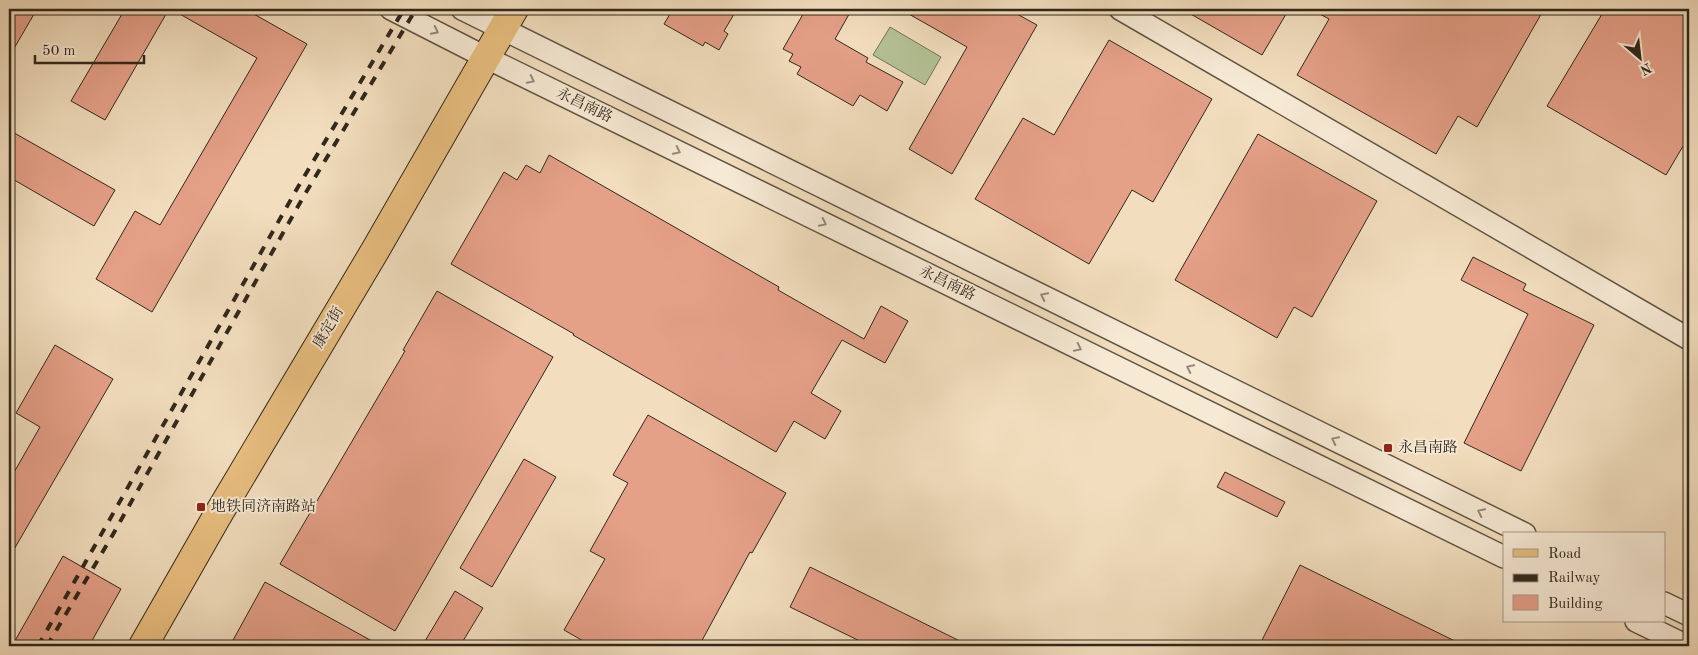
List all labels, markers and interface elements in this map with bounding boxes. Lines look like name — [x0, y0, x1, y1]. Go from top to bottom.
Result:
one-way arrow — [429, 25, 438, 35]
scale bar — [35, 32, 144, 64]
north arrow — [1616, 32, 1666, 82]
text: 50 m — [42, 44, 76, 59]
text: N — [1637, 60, 1654, 77]
one-way arrow — [526, 73, 535, 84]
street label: 永昌南路 — [554, 84, 615, 126]
one-way arrow — [671, 145, 680, 155]
one-way arrow — [817, 216, 826, 226]
street label: 永昌南路 — [917, 262, 978, 304]
one-way arrow — [1040, 292, 1049, 302]
street label: 康定街 — [309, 304, 347, 351]
one-way arrow — [1073, 342, 1082, 352]
one-way arrow — [1186, 364, 1195, 374]
one-way arrow — [1332, 436, 1341, 446]
place label: 永昌南路 — [1398, 439, 1458, 456]
marker: 永昌南路 — [1382, 442, 1394, 454]
place label: 地铁同济南路站 — [211, 498, 316, 515]
marker: 地铁同济南路站 — [195, 501, 207, 513]
one-way arrow — [1477, 508, 1486, 518]
legend — [1503, 532, 1666, 622]
text: Road — [1548, 547, 1582, 562]
text: Railway — [1548, 571, 1601, 586]
text: Building — [1548, 597, 1603, 612]

